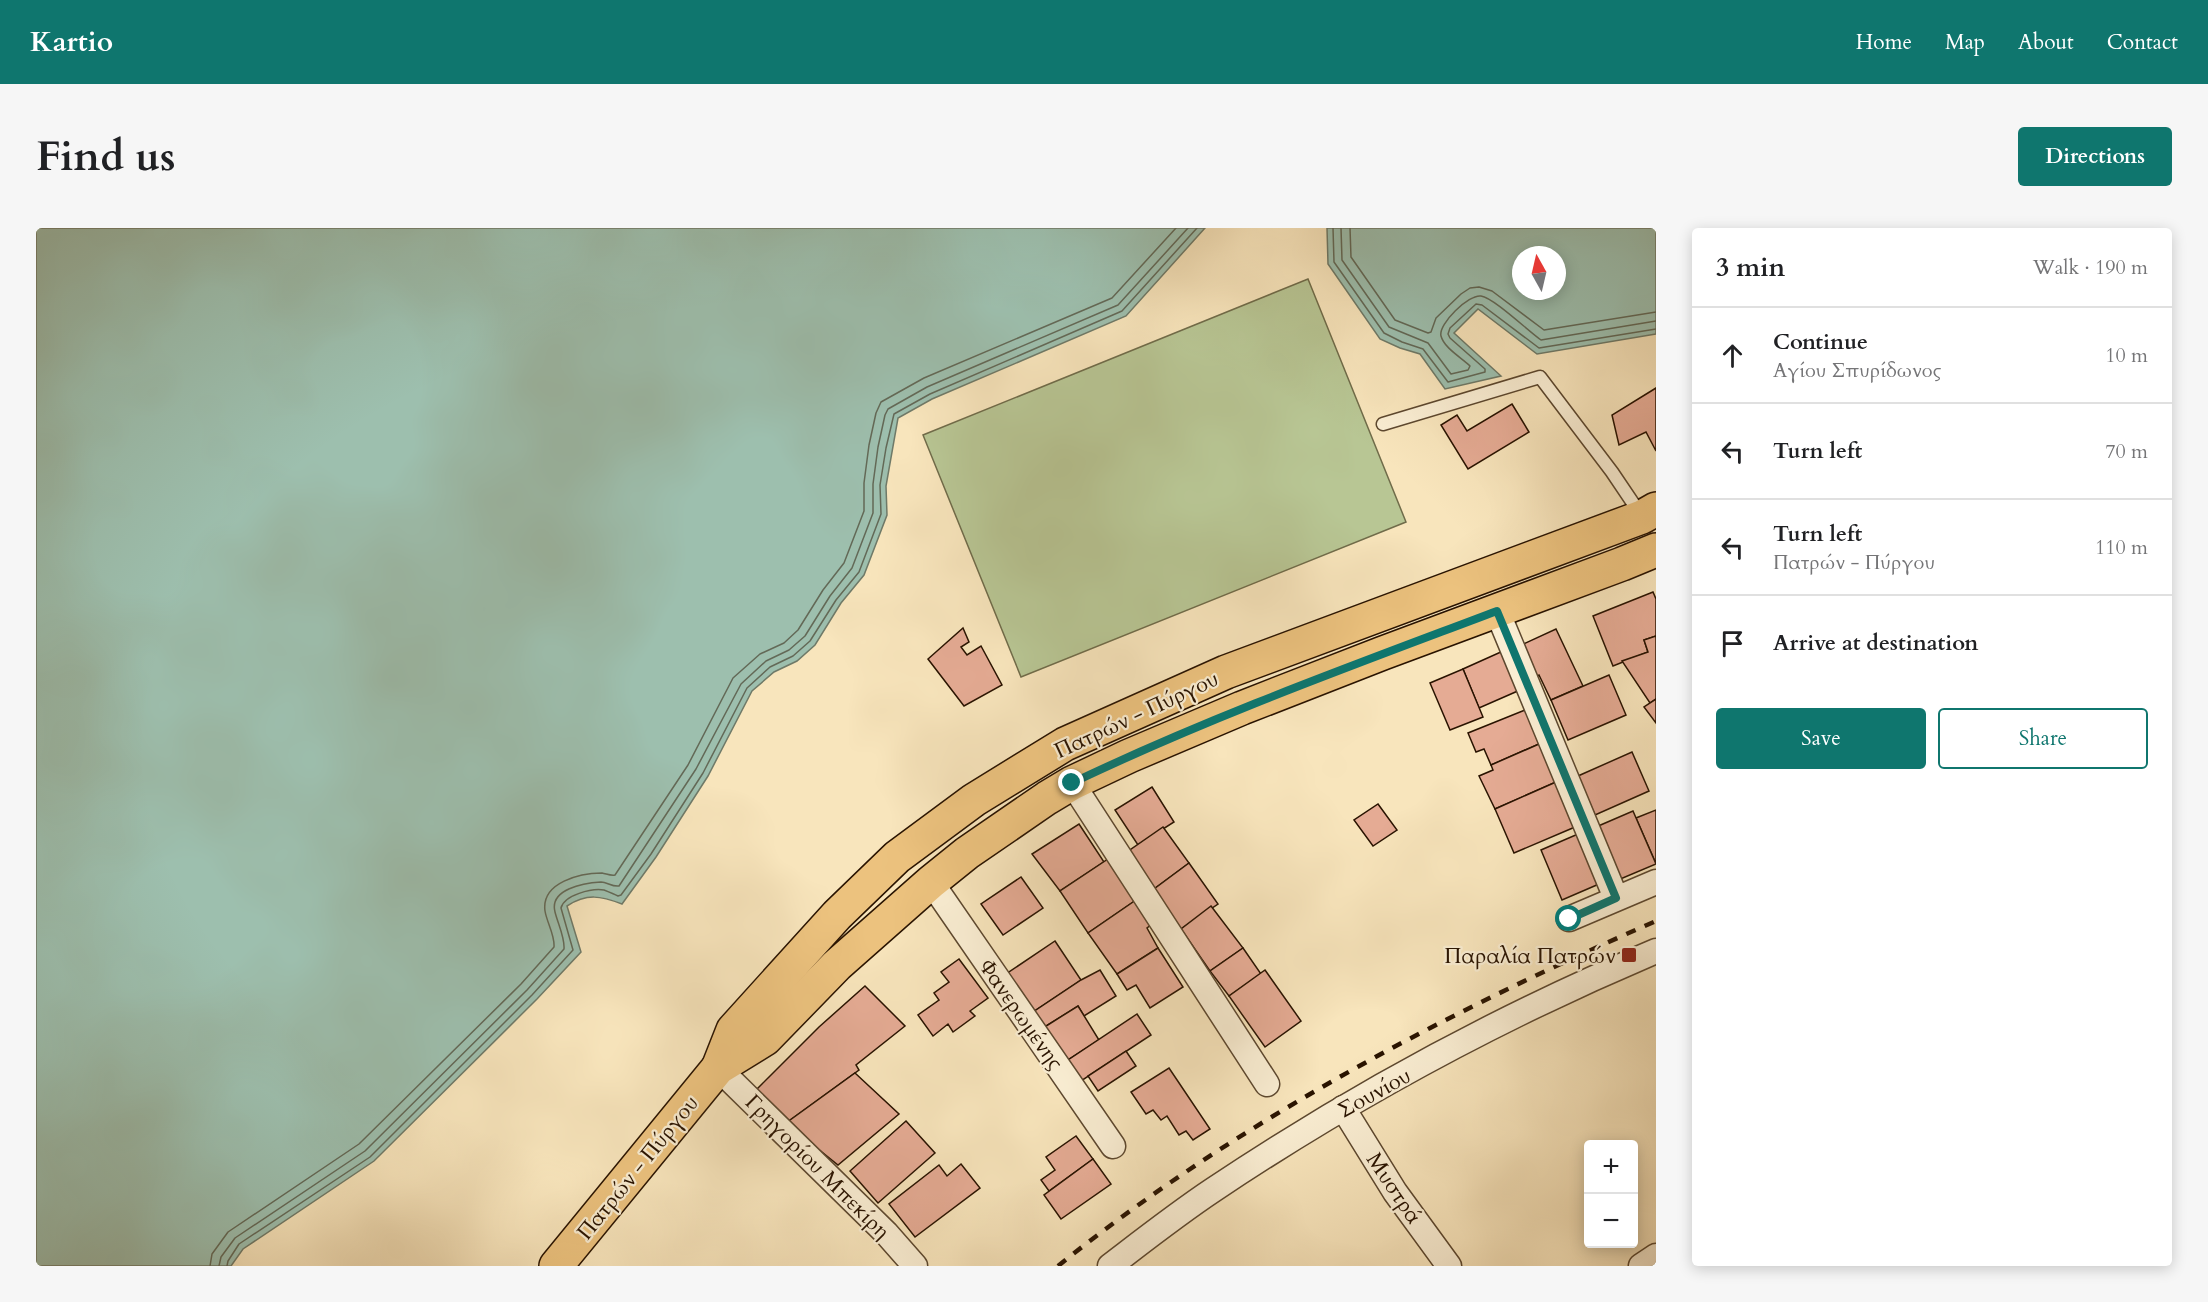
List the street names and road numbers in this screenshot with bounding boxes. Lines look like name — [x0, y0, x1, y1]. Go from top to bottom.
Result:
street label: Πατρών - Πύργου — [1049, 664, 1223, 766]
street label: Φανερωμένης — [972, 953, 1070, 1076]
street label: Σουνίου — [1333, 1061, 1416, 1125]
street label: Γρηγορίου Μπεκίρη — [738, 1088, 896, 1246]
street label: Πατρών - Πύργου — [570, 1089, 705, 1246]
street label: Μυστρά — [1359, 1147, 1429, 1231]

